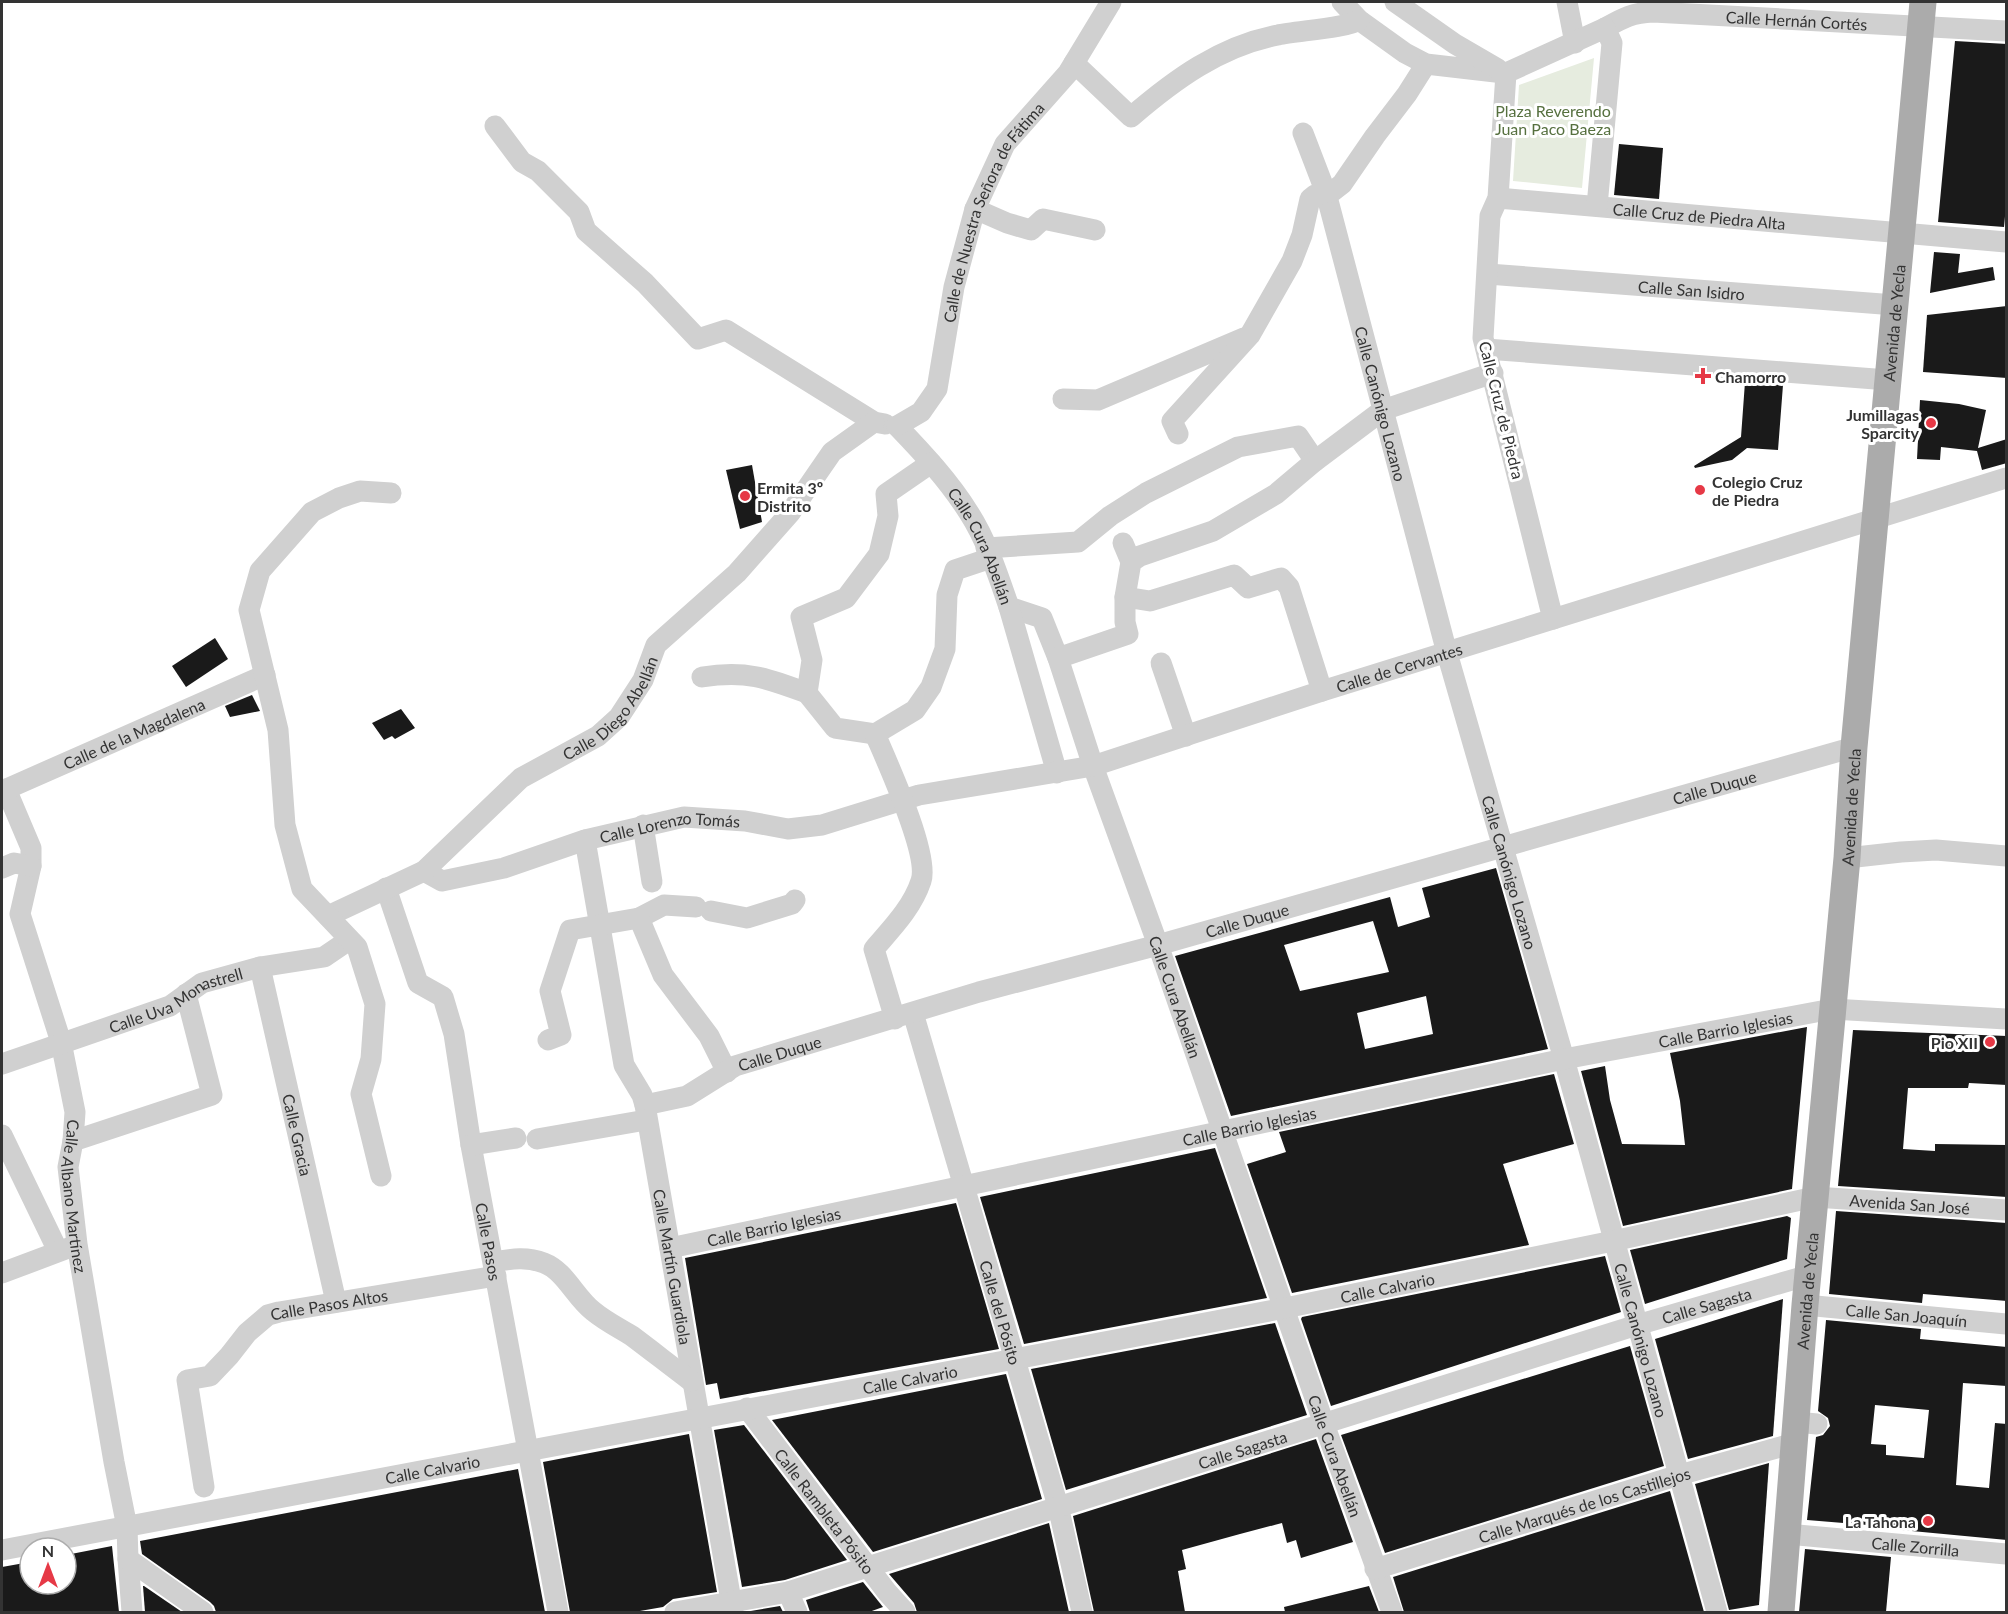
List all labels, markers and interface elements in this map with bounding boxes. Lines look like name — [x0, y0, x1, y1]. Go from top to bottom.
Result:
street label: Calle Hernán Cortés — [1725, 6, 1868, 33]
street label: Calle de Nuestra Señora de Fátima — [939, 98, 1047, 324]
park label: Plaza Reverendo Juan Paco Baeza — [1495, 101, 1611, 138]
street label: Calle Cruz de Piedra Alta — [1612, 198, 1786, 232]
street label: Avenida de Yecla — [1878, 264, 1908, 382]
street label: Calle San Isidro — [1637, 276, 1745, 303]
street label: Calle Canónigo Lozano — [1352, 324, 1411, 483]
street label: Calle Cruz de Piedra — [1476, 339, 1528, 481]
place label: Chamorro — [1715, 367, 1786, 386]
marker: Chamorro — [1696, 369, 1710, 383]
place label: Jumillagas Sparcity — [1846, 405, 1920, 442]
marker: Jumillagas Sparcity — [1924, 416, 1938, 430]
place label: Colegio Cruz de Piedra — [1712, 472, 1803, 509]
place label: Ermita 3º Distrito — [757, 478, 823, 515]
street label: Calle Cura Abellán — [945, 483, 1017, 607]
marker: Colegio Cruz de Piedra — [1693, 483, 1707, 497]
marker: Ermita 3º Distrito — [738, 489, 752, 503]
street label: Calle de Cervantes — [1334, 638, 1465, 696]
street label: Calle Diego Abellán — [559, 653, 661, 763]
street label: Calle de la Magdalena — [60, 693, 208, 772]
street label: Avenida de Yecla — [1837, 748, 1863, 867]
street label: Calle Duque — [1670, 766, 1758, 808]
street label: Calle Canónigo Lozano — [1479, 793, 1541, 951]
street label: Calle Lorenzo Tomás — [597, 807, 741, 846]
street label: Calle Duque — [1203, 899, 1291, 941]
street label: Calle Cura Abellán — [1146, 933, 1206, 1060]
street label: Calle Uva Monastrell — [106, 963, 245, 1036]
street label: Calle Barrio Iglesias — [1657, 1007, 1794, 1051]
street label: Calle Duque — [735, 1031, 823, 1074]
place label: Pio XII — [1931, 1033, 1978, 1052]
marker: Pio XII — [1983, 1035, 1997, 1049]
street label: Calle Gracia — [280, 1092, 317, 1178]
street label: Calle Barrio Iglesias — [1181, 1102, 1318, 1149]
street label: Calle Albano Martínez — [58, 1119, 91, 1274]
street label: Calle Martín Guardiola — [650, 1188, 696, 1346]
street label: Avenida San José — [1849, 1190, 1970, 1217]
street label: Calle Pasos — [472, 1201, 506, 1282]
street label: Calle Barrio Iglesias — [705, 1203, 842, 1249]
street label: Avenida de Yecla — [1792, 1232, 1821, 1350]
street label: Calle del Pósito — [977, 1258, 1025, 1367]
street label: Calle Canónigo Lozano — [1611, 1261, 1672, 1419]
street label: Calle Calvario — [1338, 1268, 1436, 1306]
street label: Calle Sagasta — [1659, 1283, 1753, 1327]
street label: Calle Pasos Altos — [268, 1285, 389, 1324]
street label: Calle San Joaquín — [1845, 1299, 1968, 1330]
street label: Calle Calvario — [861, 1361, 959, 1397]
street label: Calle Cura Abellán — [1305, 1392, 1366, 1519]
street label: Calle Sagasta — [1195, 1426, 1289, 1472]
street label: Calle Rambleta Pósito — [771, 1444, 879, 1577]
street label: Calle Calvario — [383, 1451, 481, 1487]
street label: Calle Marqués de los Castillejos — [1476, 1463, 1692, 1546]
place label: La Tahona — [1845, 1512, 1916, 1531]
marker: La Tahona — [1921, 1514, 1935, 1528]
street label: Calle Zorrilla — [1871, 1532, 1960, 1559]
north arrow — [18, 1536, 78, 1596]
text: N — [42, 1541, 54, 1560]

